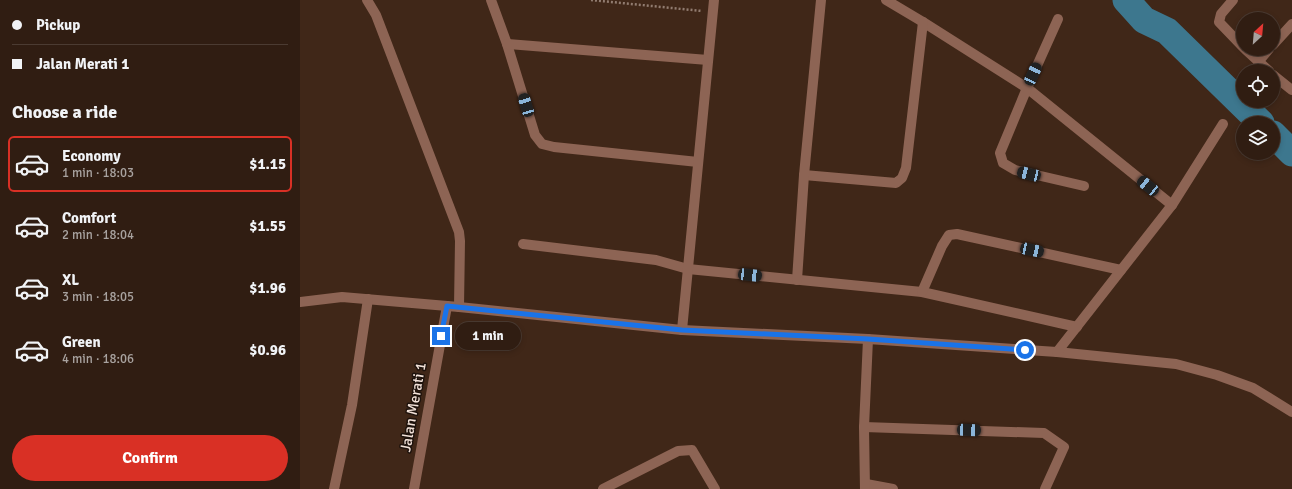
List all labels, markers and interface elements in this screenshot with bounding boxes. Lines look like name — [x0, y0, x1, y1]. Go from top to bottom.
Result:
north arrow — [1236, 12, 1280, 56]
map controls — [1236, 12, 1280, 160]
text: Pickup — [36, 16, 80, 34]
text: Jalan Merati 1 — [36, 55, 129, 73]
car — [1022, 61, 1044, 87]
button: locate — [1236, 64, 1280, 108]
car — [517, 92, 535, 118]
text: Choose a ride — [12, 101, 117, 123]
button: layers — [1236, 116, 1280, 160]
icon: car — [14, 146, 50, 182]
text: Economy — [62, 147, 121, 165]
text: $1.15 — [249, 155, 286, 173]
text: 1 min · 18:03 — [62, 165, 134, 181]
car — [1016, 165, 1042, 183]
car — [1135, 174, 1161, 198]
icon: car — [14, 208, 50, 244]
text: Comfort — [62, 209, 116, 227]
text: $1.55 — [249, 217, 286, 235]
text: 2 min · 18:04 — [62, 227, 134, 243]
car — [1019, 242, 1045, 258]
car — [737, 268, 763, 282]
icon: car — [14, 270, 50, 306]
text: XL — [62, 271, 79, 289]
text: $1.96 — [249, 279, 286, 297]
text: 3 min · 18:05 — [62, 289, 134, 305]
callout: 1 min — [455, 322, 521, 350]
route end — [432, 327, 450, 345]
text: 1 min — [472, 328, 504, 344]
icon: car — [14, 332, 50, 368]
text: Green — [62, 333, 101, 351]
text: $0.96 — [249, 341, 286, 359]
route start — [1016, 341, 1034, 359]
text: 4 min · 18:06 — [62, 351, 134, 367]
street label: Jalan Merati 1 — [396, 361, 430, 453]
car — [957, 424, 981, 436]
button: Confirm — [12, 435, 288, 481]

